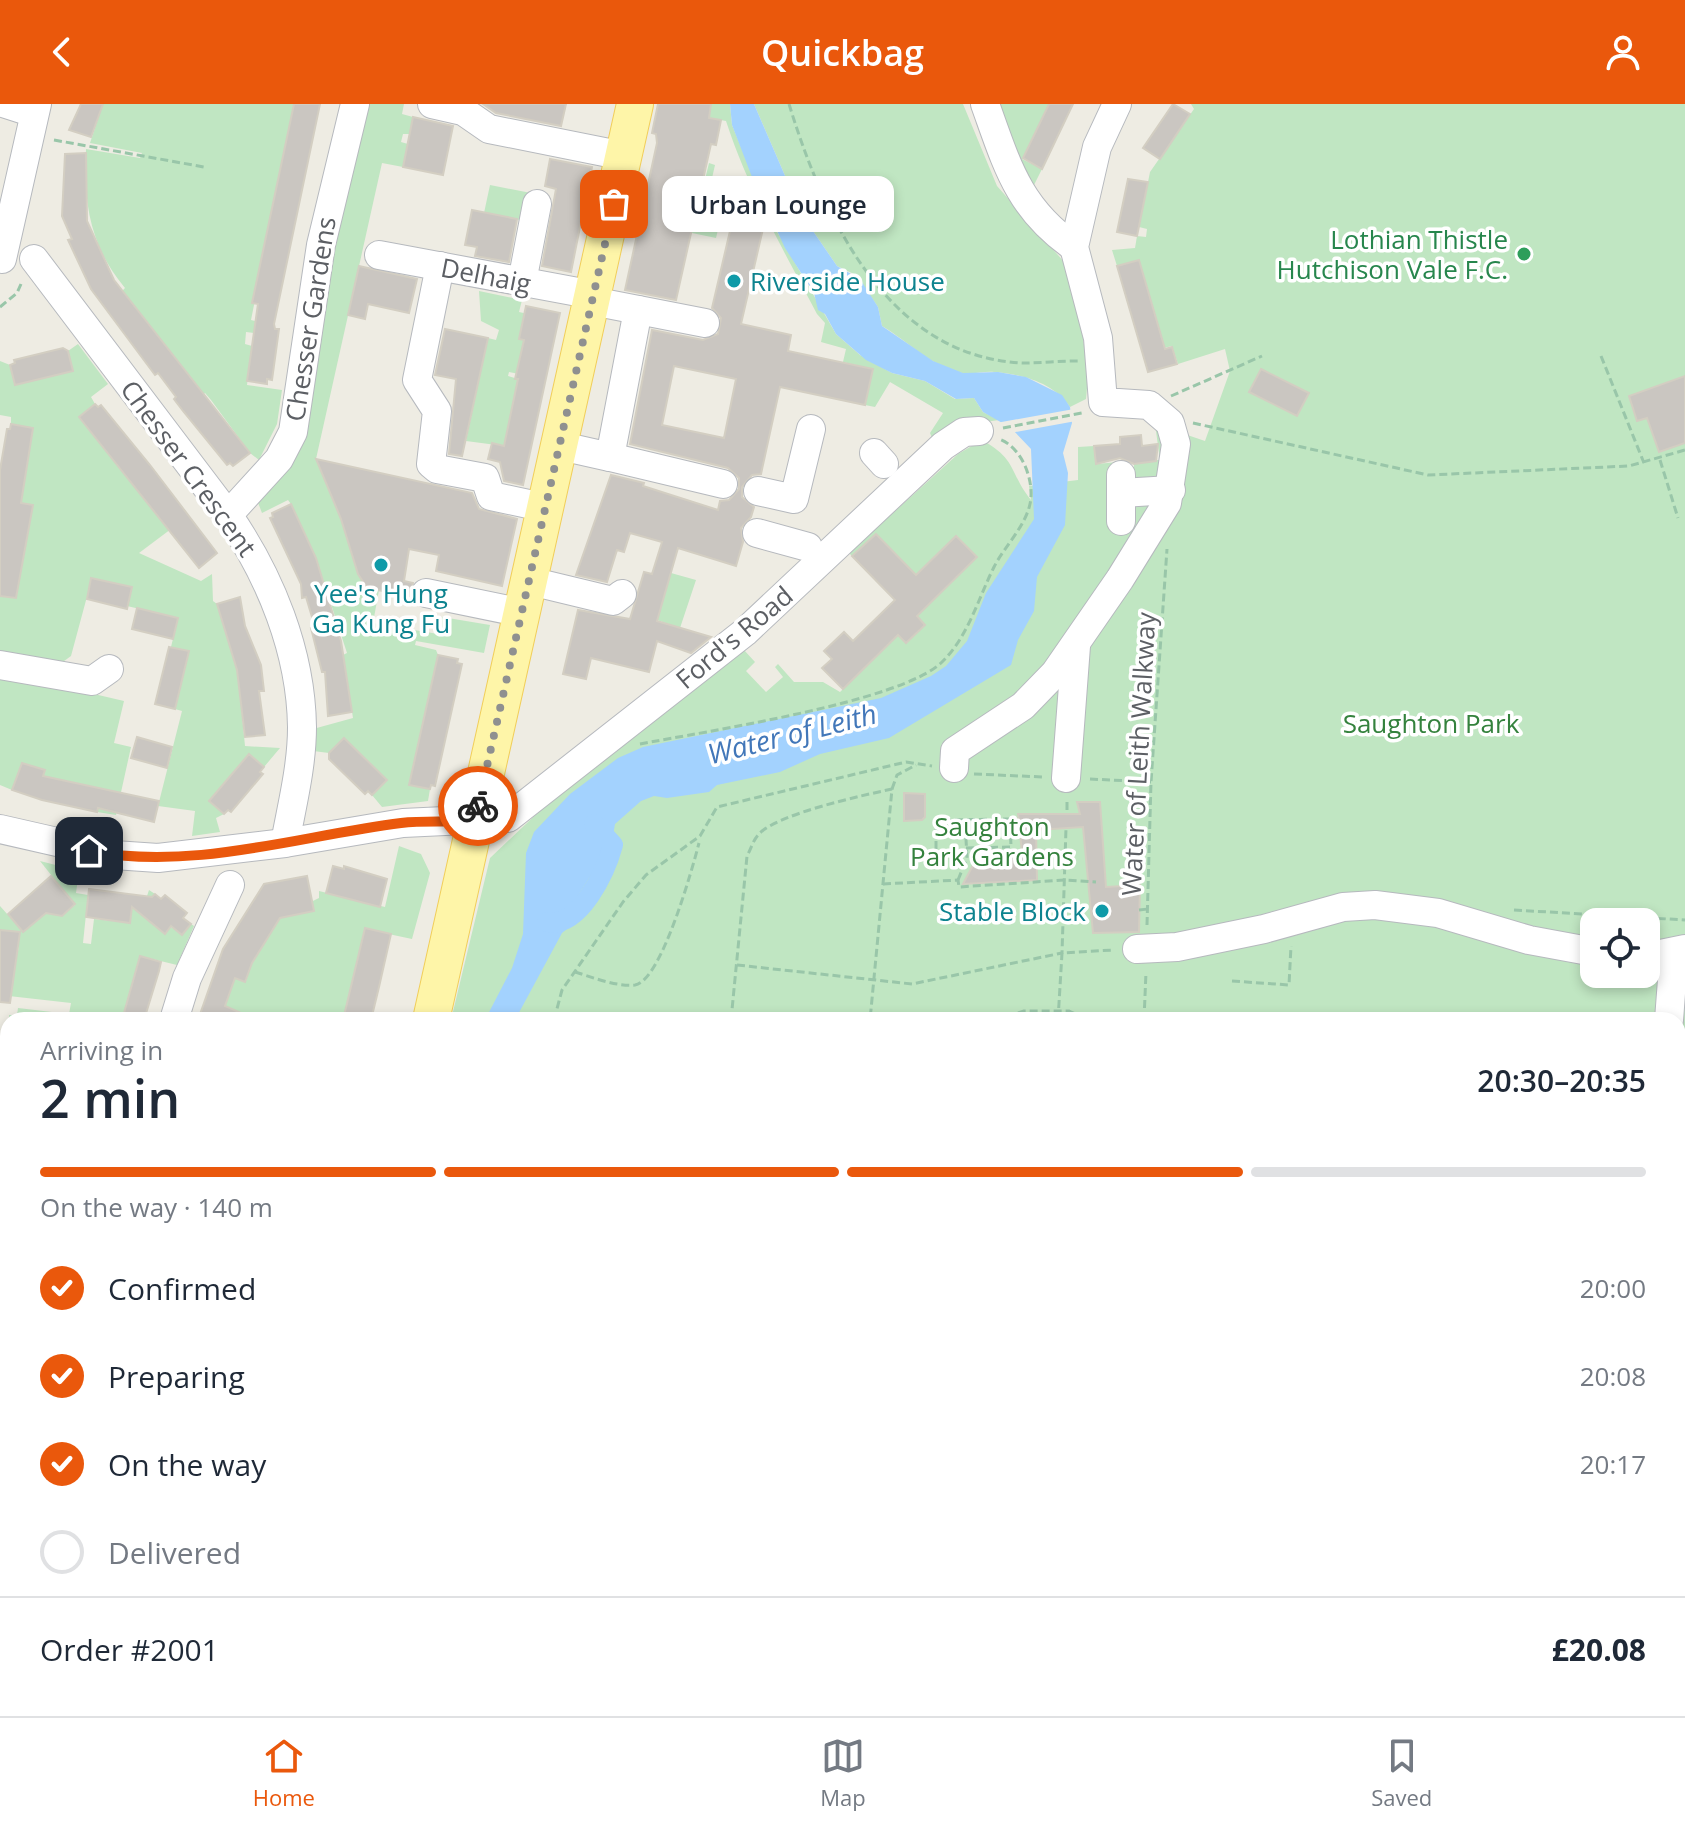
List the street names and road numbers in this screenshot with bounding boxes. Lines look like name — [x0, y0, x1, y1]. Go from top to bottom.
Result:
street label: Chesser Gardens — [276, 214, 344, 424]
street label: Delhaig — [438, 249, 534, 301]
street label: Chesser Crescent — [113, 372, 265, 564]
street label: Ford's Road — [668, 577, 800, 697]
street label: Water of Leith Walkway — [1113, 610, 1163, 897]

